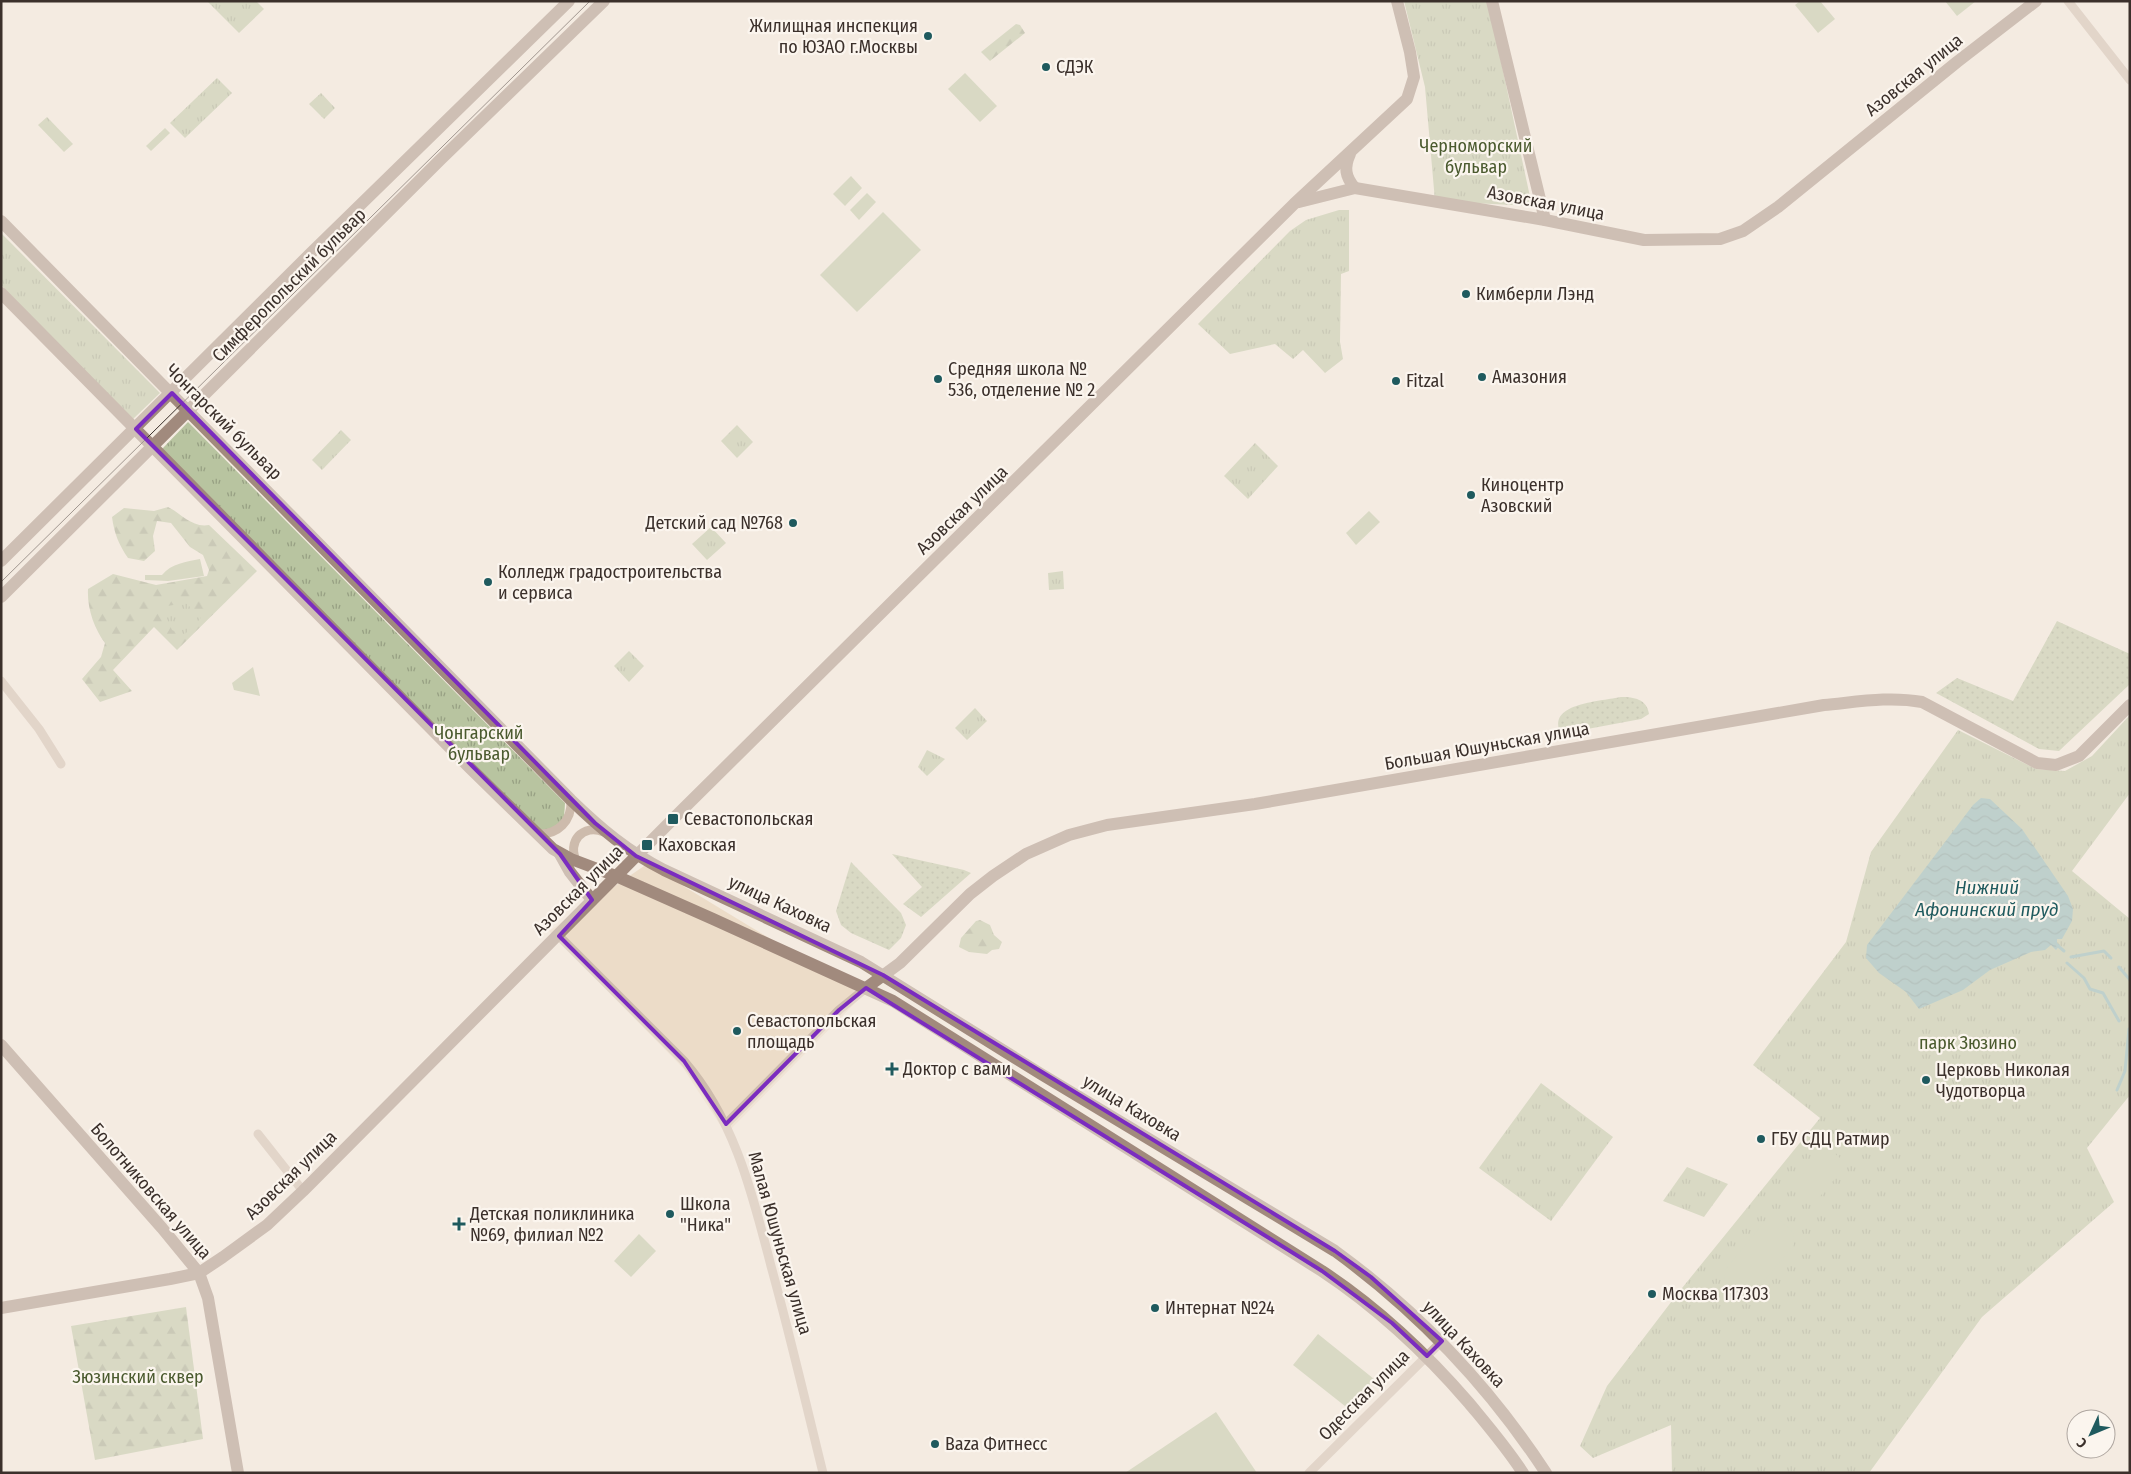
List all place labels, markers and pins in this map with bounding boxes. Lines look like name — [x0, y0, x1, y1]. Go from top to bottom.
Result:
place label: Жилищная инспекция по ЮЗАО г.Москвы — [750, 15, 918, 58]
marker: Жилищная инспекция по ЮЗАО г.Москвы — [922, 30, 934, 42]
place label: СДЭК — [1056, 56, 1094, 78]
marker: СДЭК — [1040, 61, 1052, 73]
place label: Кимберли Лэнд — [1476, 283, 1594, 305]
marker: Кимберли Лэнд — [1460, 288, 1472, 300]
place label: Средняя школа № 536, отделение № 2 — [948, 358, 1095, 401]
place label: Амазония — [1492, 366, 1567, 388]
place label: Fitzal — [1406, 370, 1444, 392]
marker: Амазония — [1476, 371, 1488, 383]
marker: Средняя школа № 536, отделение № 2 — [932, 373, 944, 385]
marker: Fitzal — [1390, 375, 1402, 387]
place label: Киноцентр Азовский — [1481, 474, 1564, 517]
marker: Киноцентр Азовский — [1465, 489, 1477, 501]
place label: Детский сад №768 — [645, 512, 783, 534]
marker: Детский сад №768 — [787, 517, 799, 529]
place label: Колледж градостроительства и сервиса — [498, 561, 722, 604]
marker: Колледж градостроительства и сервиса — [482, 576, 494, 588]
place label: Севастопольская — [684, 808, 813, 830]
marker: Севастопольская — [666, 812, 680, 826]
place label: Каховская — [658, 834, 736, 856]
marker: Каховская — [640, 838, 654, 852]
place label: Севастопольская площадь — [747, 1010, 876, 1053]
marker: Севастопольская площадь — [731, 1025, 743, 1037]
place label: Доктор с вами — [902, 1058, 1011, 1080]
place label: Церковь Николая Чудотворца — [1936, 1059, 2070, 1102]
marker: Доктор с вами — [885, 1062, 899, 1076]
marker: Церковь Николая Чудотворца — [1920, 1074, 1932, 1086]
place label: ГБУ СДЦ Ратмир — [1771, 1128, 1890, 1150]
marker: ГБУ СДЦ Ратмир — [1755, 1133, 1767, 1145]
place label: Школа "Ника" — [680, 1193, 731, 1236]
place label: Детская поликлиника №69, филиал №2 — [469, 1203, 635, 1246]
marker: Школа "Ника" — [664, 1208, 676, 1220]
marker: Детская поликлиника №69, филиал №2 — [452, 1217, 466, 1231]
place label: Москва 117303 — [1662, 1283, 1769, 1305]
marker: Москва 117303 — [1646, 1288, 1658, 1300]
place label: Интернат №24 — [1165, 1297, 1275, 1319]
marker: Интернат №24 — [1149, 1302, 1161, 1314]
place label: Baza Фитнесс — [945, 1433, 1048, 1455]
marker: Baza Фитнесс — [929, 1438, 941, 1450]

